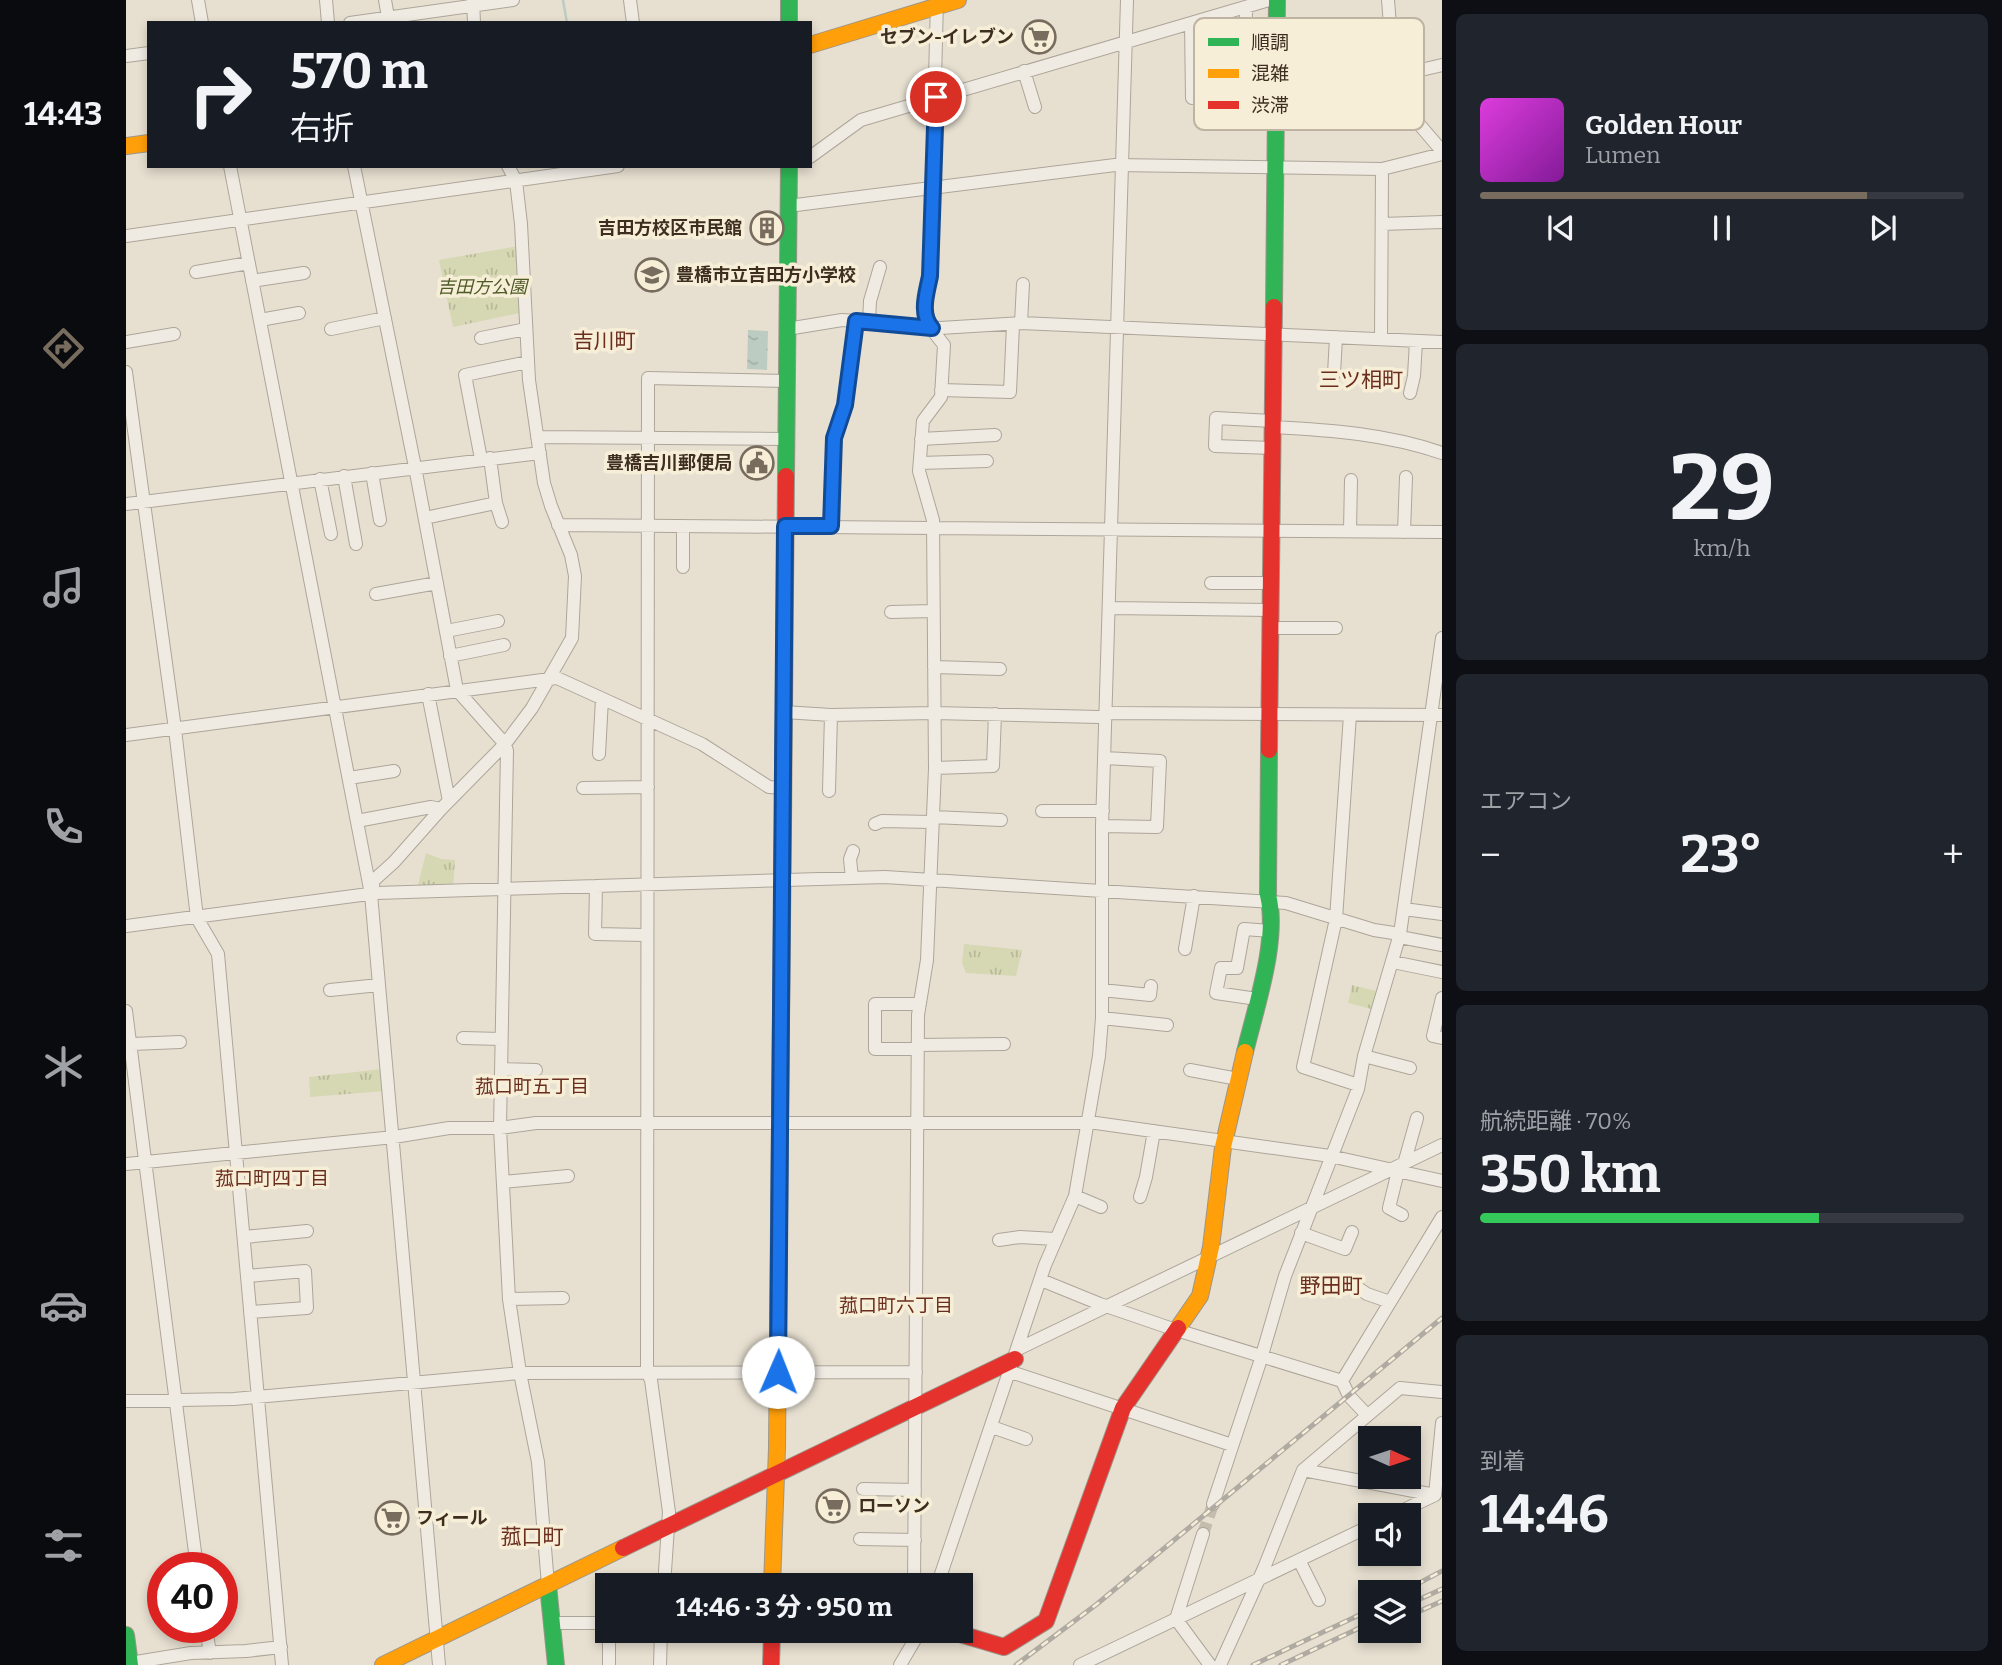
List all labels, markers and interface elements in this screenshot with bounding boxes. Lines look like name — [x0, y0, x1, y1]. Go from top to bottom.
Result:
supermarket icon: セブン-イレブン — [1020, 18, 1058, 56]
legend — [1194, 18, 1424, 130]
place label: セブン-イレブン — [880, 26, 1014, 48]
text: 順調 — [1251, 31, 1289, 54]
text: 570 m — [290, 42, 428, 101]
icon: right — [175, 49, 266, 140]
text: 混雑 — [1251, 62, 1289, 85]
pin — [906, 67, 966, 127]
icon: arrive — [917, 78, 955, 116]
text: 渋滞 — [1251, 94, 1289, 117]
text: 14:43 — [24, 95, 102, 133]
text: 右折 — [290, 109, 354, 147]
text: Golden Hour — [1585, 110, 1742, 141]
text: Lumen — [1585, 141, 1661, 169]
building icon: 吉田方校区市民館 — [748, 209, 786, 247]
icon: previous — [1542, 209, 1580, 247]
icon: pause — [1703, 209, 1741, 247]
icon: next — [1864, 209, 1902, 247]
place label: 吉田方校区市民館 — [598, 217, 742, 239]
school or university icon: 豊橋市立吉田方小学校 — [633, 256, 671, 294]
place label: 豊橋市立吉田方小学校 — [676, 264, 856, 286]
park label: 吉田方公園 — [437, 276, 530, 298]
icon: directions — [39, 324, 88, 373]
district label: 吉川町 — [573, 328, 636, 354]
district label: 三ツ相町 — [1319, 367, 1403, 393]
text: 29 — [1669, 434, 1775, 543]
public building icon: 豊橋吉川郵便局 — [738, 444, 776, 482]
place label: 豊橋吉川郵便局 — [606, 452, 732, 474]
text: km/h — [1694, 534, 1750, 562]
icon: music — [39, 563, 88, 612]
text: エアコン — [1480, 787, 1572, 815]
icon: phone — [39, 802, 88, 851]
text: 23° — [1681, 823, 1763, 886]
text: − — [1480, 832, 1501, 878]
text: + — [1942, 832, 1964, 878]
icon: climate — [39, 1042, 88, 1091]
district label: 菰口町五丁目 — [475, 1075, 589, 1098]
text: 航続距離 · 70% — [1480, 1107, 1631, 1135]
text: 350 km — [1480, 1143, 1661, 1206]
district label: 菰口町四丁目 — [215, 1167, 329, 1190]
district label: 野田町 — [1300, 1273, 1363, 1299]
icon: car — [39, 1281, 88, 1330]
district label: 菰口町六丁目 — [839, 1294, 953, 1317]
position arrow — [741, 1335, 815, 1409]
north arrow — [1358, 1426, 1421, 1489]
map controls — [1358, 1426, 1421, 1643]
text: 到着 — [1480, 1447, 1526, 1475]
text: 14:46 — [1480, 1483, 1609, 1546]
supermarket icon: ローソン — [814, 1487, 852, 1525]
place label: ローソン — [858, 1495, 930, 1517]
supermarket icon: フィール — [373, 1499, 411, 1537]
button: sound — [1358, 1503, 1421, 1566]
place label: フィール — [416, 1507, 488, 1529]
icon: filters — [39, 1521, 88, 1570]
district label: 菰口町 — [501, 1524, 564, 1550]
speed limit sign: 40 — [147, 1552, 238, 1643]
button: layers — [1358, 1580, 1421, 1643]
text: 14:46 · 3 分 · 950 m — [676, 1592, 892, 1623]

